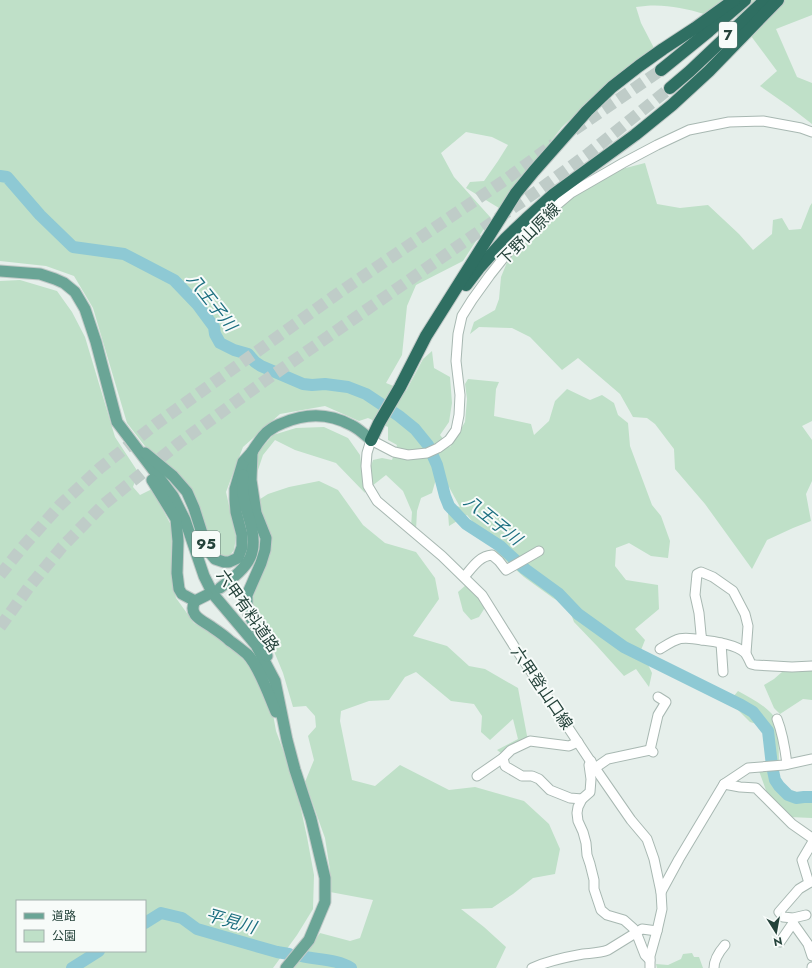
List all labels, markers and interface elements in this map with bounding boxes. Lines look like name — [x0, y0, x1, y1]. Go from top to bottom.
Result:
road number: 7 — [719, 22, 737, 48]
street label: 下野山原線 — [493, 198, 565, 270]
water label: 八王子川 — [182, 268, 244, 338]
water label: 八王子川 — [459, 489, 529, 552]
road number: 95 — [192, 531, 220, 557]
street label: 六甲有料道路 — [211, 565, 285, 657]
street label: 六甲登山口線 — [506, 642, 578, 734]
legend — [16, 900, 146, 952]
water label: 平見川 — [203, 902, 261, 940]
text: 道路 — [52, 907, 76, 925]
north arrow — [756, 912, 796, 952]
text: 公園 — [52, 927, 76, 945]
text: N — [772, 933, 784, 951]

